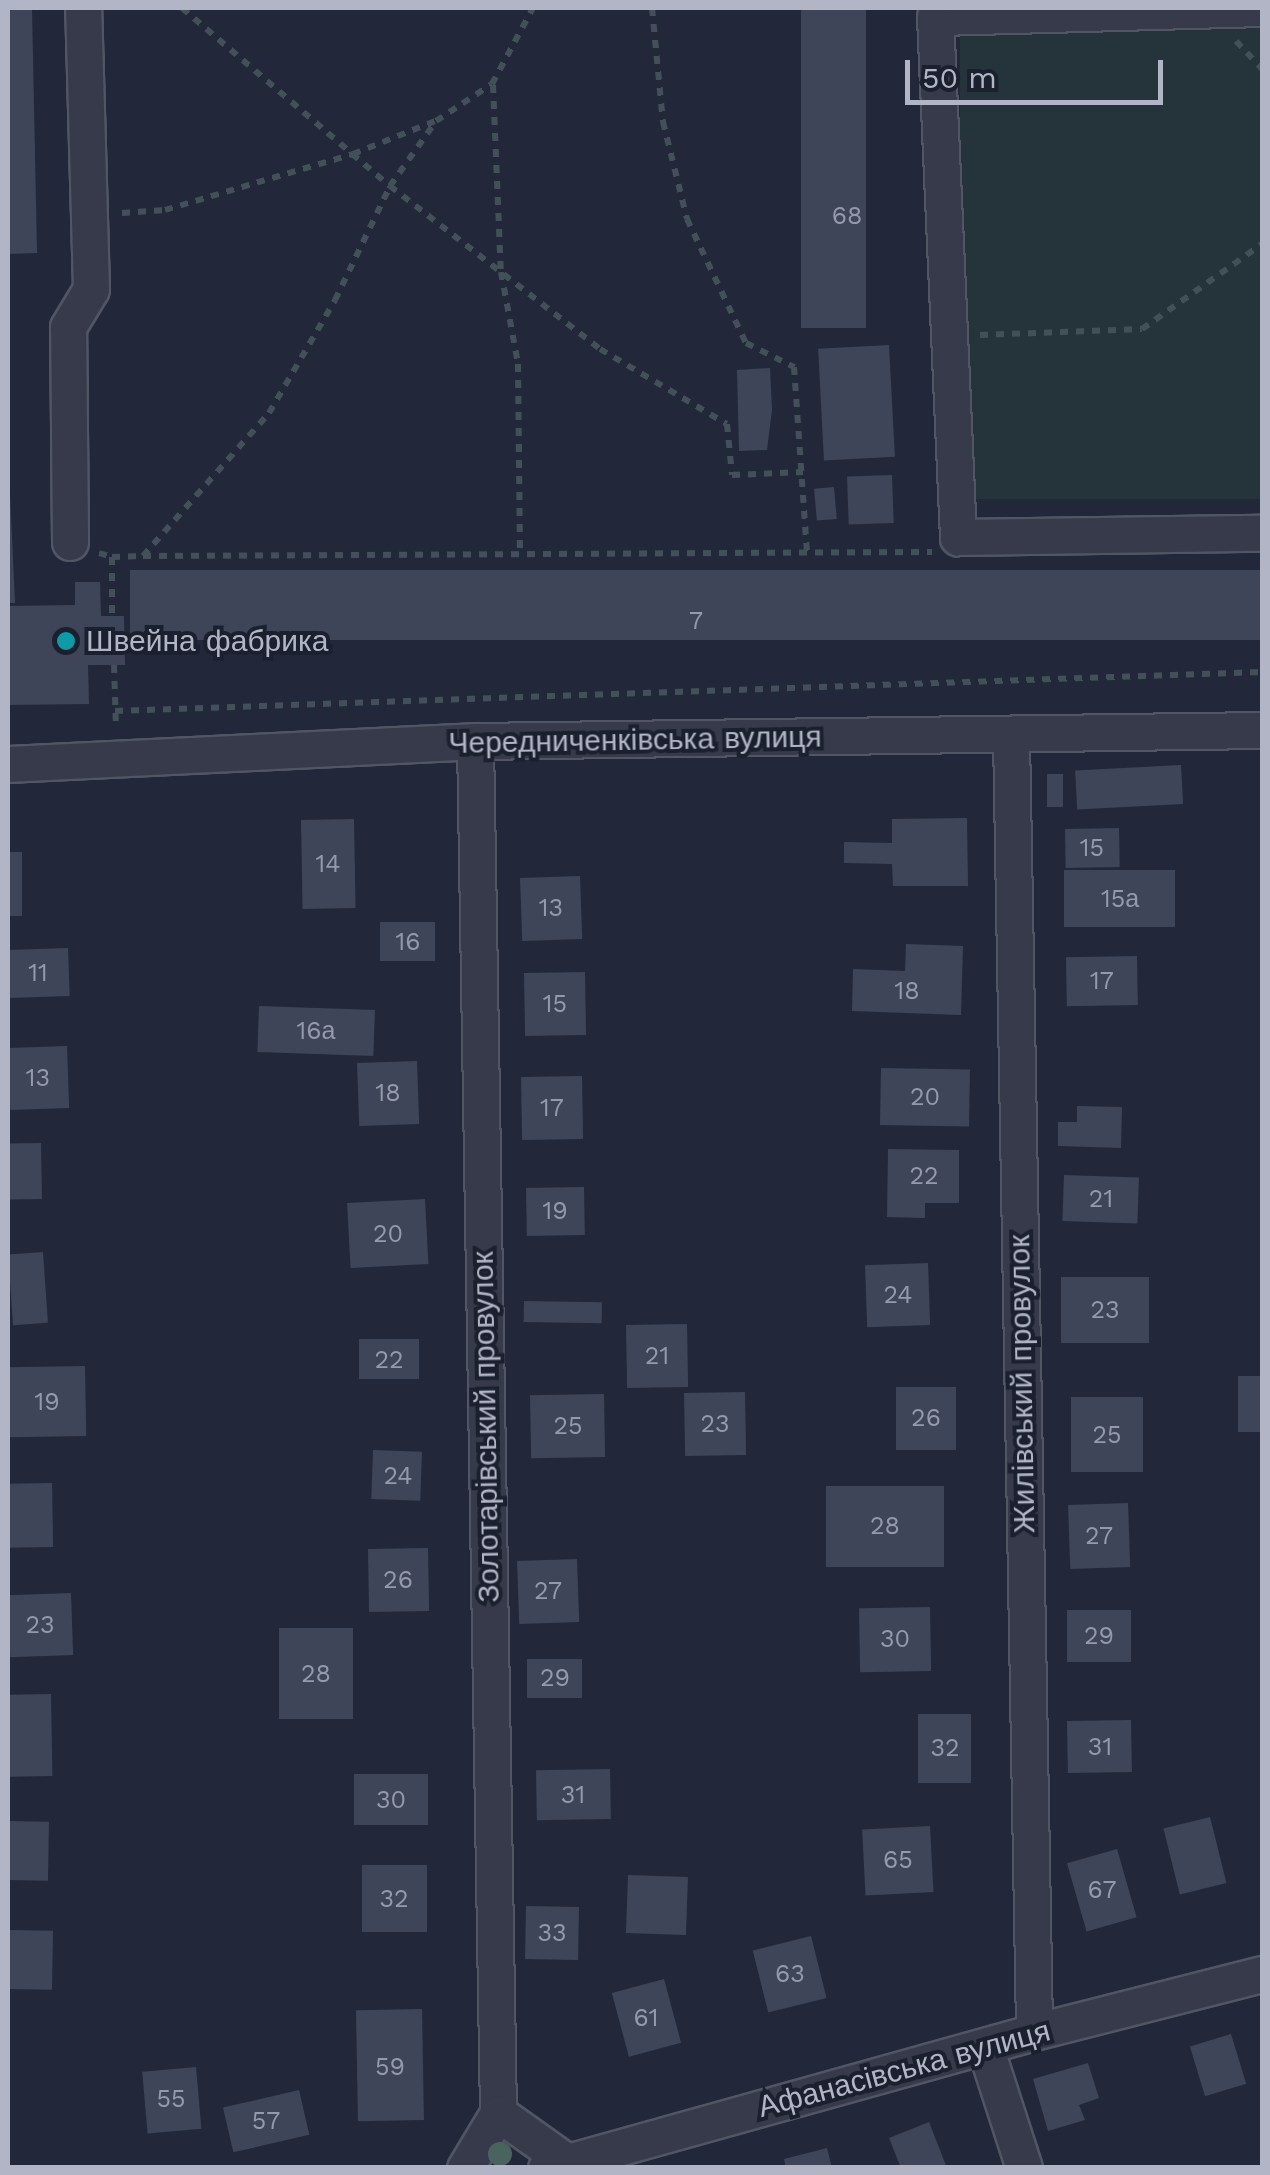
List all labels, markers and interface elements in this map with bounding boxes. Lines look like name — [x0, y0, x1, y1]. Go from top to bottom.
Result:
scale bar — [910, 40, 1168, 102]
text: 50 m — [922, 60, 997, 95]
house number: 68 — [832, 201, 862, 231]
house number: 7 — [689, 606, 703, 636]
place label: Швейна фабрика — [86, 623, 328, 659]
marker: Швейна фабрика — [55, 630, 77, 652]
street label: Чередниченківська вулиця — [448, 719, 822, 761]
house number: 15 — [1080, 833, 1104, 863]
house number: 14 — [315, 849, 341, 879]
house number: 15а — [1101, 884, 1139, 914]
house number: 13 — [539, 893, 563, 923]
house number: 16 — [396, 927, 420, 957]
house number: 11 — [28, 958, 48, 988]
house number: 17 — [1090, 966, 1114, 996]
house number: 18 — [894, 976, 920, 1006]
house number: 15 — [543, 989, 567, 1019]
house number: 16а — [297, 1016, 335, 1046]
house number: 13 — [26, 1063, 50, 1093]
house number: 18 — [375, 1078, 401, 1108]
house number: 20 — [910, 1082, 940, 1112]
house number: 17 — [540, 1093, 564, 1123]
house number: 22 — [909, 1161, 939, 1191]
house number: 21 — [1089, 1184, 1113, 1214]
house number: 19 — [542, 1196, 568, 1226]
house number: 20 — [373, 1219, 403, 1249]
street label: Жилівський провулок — [1001, 1234, 1043, 1534]
street label: Золотарівський провулок — [465, 1251, 507, 1603]
house number: 24 — [883, 1280, 913, 1310]
house number: 23 — [1090, 1295, 1120, 1325]
house number: 21 — [645, 1341, 669, 1371]
house number: 22 — [374, 1345, 404, 1375]
house number: 19 — [34, 1387, 60, 1417]
house number: 26 — [911, 1403, 941, 1433]
house number: 23 — [700, 1409, 730, 1439]
house number: 25 — [553, 1411, 583, 1441]
house number: 25 — [1092, 1420, 1122, 1450]
house number: 24 — [383, 1461, 413, 1491]
house number: 28 — [870, 1511, 900, 1541]
house number: 27 — [1085, 1521, 1113, 1551]
house number: 26 — [383, 1565, 413, 1595]
house number: 27 — [534, 1576, 562, 1606]
house number: 23 — [25, 1610, 55, 1640]
house number: 29 — [1084, 1621, 1114, 1651]
house number: 30 — [880, 1624, 910, 1654]
house number: 28 — [301, 1659, 331, 1689]
house number: 29 — [540, 1663, 570, 1693]
house number: 31 — [1088, 1732, 1112, 1762]
house number: 32 — [930, 1733, 960, 1763]
house number: 31 — [561, 1780, 585, 1810]
house number: 30 — [376, 1785, 406, 1815]
house number: 65 — [883, 1845, 913, 1875]
house number: 67 — [1088, 1875, 1116, 1905]
house number: 32 — [379, 1884, 409, 1914]
house number: 33 — [537, 1918, 567, 1948]
house number: 63 — [775, 1959, 805, 1989]
house number: 61 — [634, 2003, 658, 2033]
street label: Афанасівська вулиця — [754, 2013, 1054, 2125]
house number: 59 — [375, 2052, 405, 2082]
house number: 55 — [156, 2084, 186, 2114]
house number: 57 — [252, 2106, 280, 2136]

